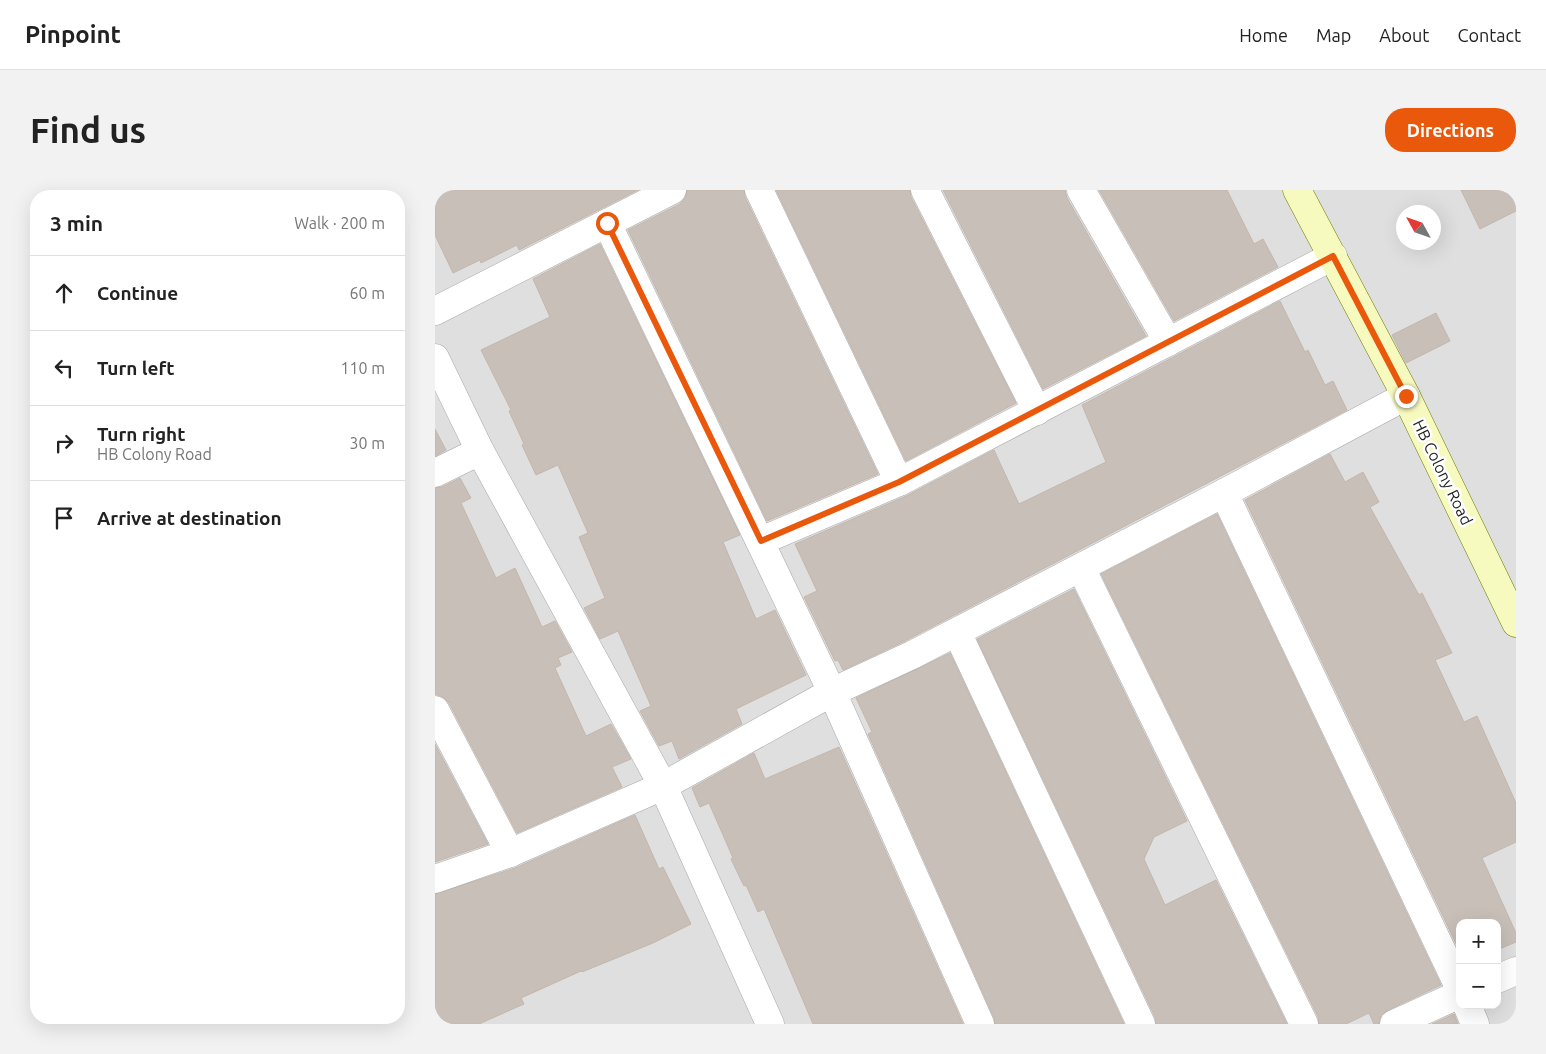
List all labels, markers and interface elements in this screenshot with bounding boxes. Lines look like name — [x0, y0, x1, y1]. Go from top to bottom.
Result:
text: Pinpoint — [25, 21, 121, 48]
text: Home — [1239, 25, 1288, 45]
text: Map — [1316, 25, 1351, 45]
text: About — [1379, 25, 1429, 45]
text: Contact — [1457, 25, 1521, 45]
button: Directions — [1385, 108, 1516, 152]
text: Find us — [30, 110, 146, 150]
north arrow — [1396, 205, 1441, 250]
text: 3 min — [50, 211, 103, 235]
route start — [596, 212, 619, 235]
text: Walk · 200 m — [294, 214, 385, 232]
icon: ahead — [50, 279, 78, 307]
text: Continue — [97, 282, 178, 304]
text: 60 m — [349, 284, 385, 302]
icon: left — [50, 354, 78, 382]
text: Turn left — [97, 357, 175, 379]
text: 110 m — [340, 359, 385, 377]
route end — [1395, 385, 1418, 408]
street label: HB Colony Road — [1410, 416, 1476, 528]
text: Turn right — [97, 423, 185, 445]
icon: right — [50, 429, 78, 457]
text: 30 m — [349, 434, 385, 452]
text: HB Colony Road — [97, 445, 212, 463]
icon: arrive — [50, 504, 78, 532]
text: Arrive at destination — [97, 507, 282, 529]
map controls — [1456, 919, 1501, 1009]
button: + — [1456, 919, 1501, 964]
button: − — [1456, 964, 1501, 1009]

